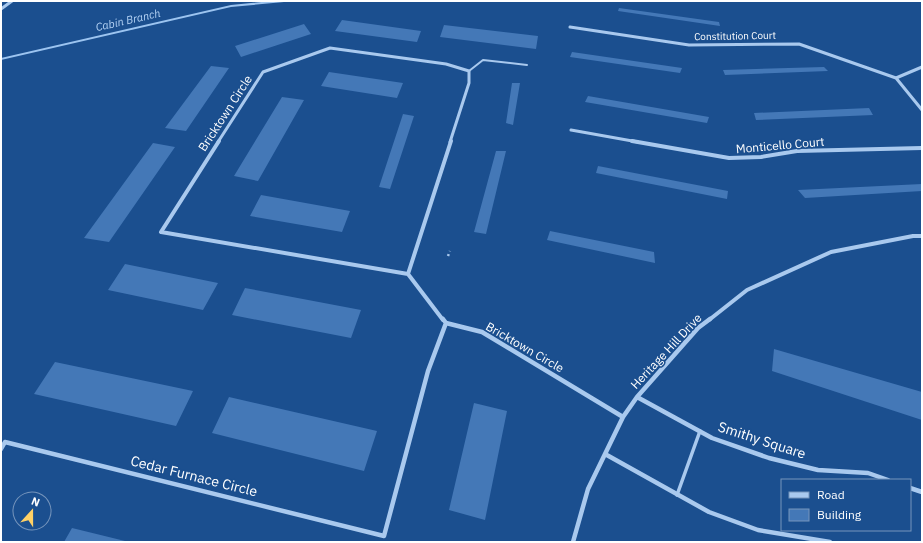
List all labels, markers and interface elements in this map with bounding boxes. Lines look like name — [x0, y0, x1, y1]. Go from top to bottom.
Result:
water label: Cabin Branch — [94, 6, 162, 34]
street label: Constitution Court — [694, 29, 777, 43]
street label: Bricktown Circle — [195, 72, 255, 154]
street label: Monticello Court — [735, 134, 825, 156]
street label: Heritage Hill Drive — [627, 310, 705, 392]
street label: Bricktown Circle — [483, 319, 567, 376]
street label: Smithy Square — [716, 417, 809, 463]
street label: Cedar Furnace Circle — [129, 452, 260, 501]
legend — [781, 479, 911, 531]
text: Road — [817, 487, 845, 502]
north arrow — [12, 491, 52, 531]
text: N — [29, 494, 42, 510]
text: Building — [817, 507, 862, 522]

